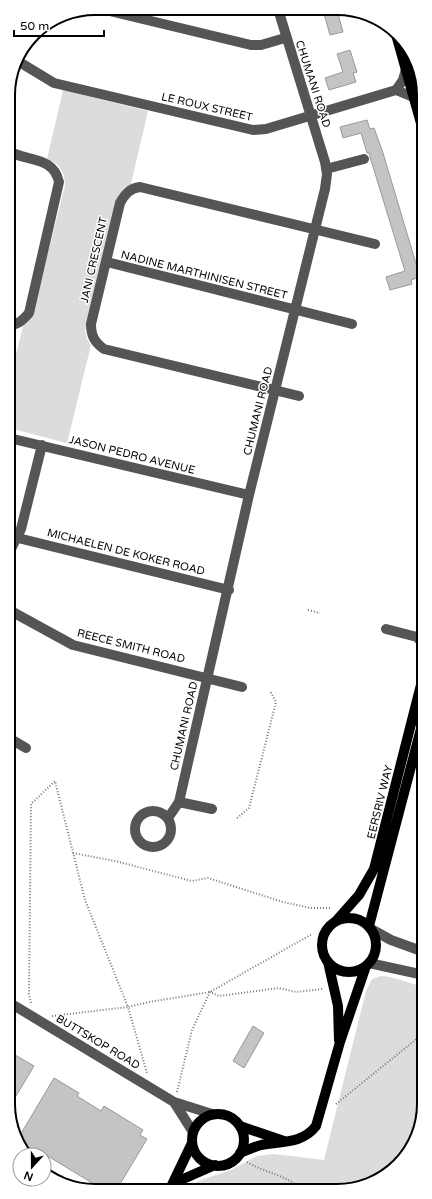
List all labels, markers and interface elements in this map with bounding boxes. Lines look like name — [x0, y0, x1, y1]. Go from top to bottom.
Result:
scale bar — [14, 12, 104, 38]
text: 50 m — [20, 19, 49, 33]
street label: CHUMANI ROAD — [293, 39, 333, 129]
street label: LE ROUX STREET — [160, 90, 254, 124]
street label: JANI CRESCENT — [78, 216, 110, 304]
street label: NADINE MARTHINISEN STREET — [119, 248, 289, 302]
street label: CHUMANI ROAD — [241, 365, 275, 457]
street label: JASON PEDRO AVENUE — [68, 433, 196, 477]
street label: MICHAELEN DE KOKER ROAD — [46, 526, 206, 578]
street label: REECE SMITH ROAD — [76, 626, 186, 666]
street label: CHUMANI ROAD — [167, 680, 201, 772]
street label: EERSRIV WAY — [365, 764, 395, 840]
street label: BUTTSKOP ROAD — [54, 1012, 142, 1072]
north arrow — [12, 1147, 52, 1187]
text: N — [22, 1168, 35, 1184]

